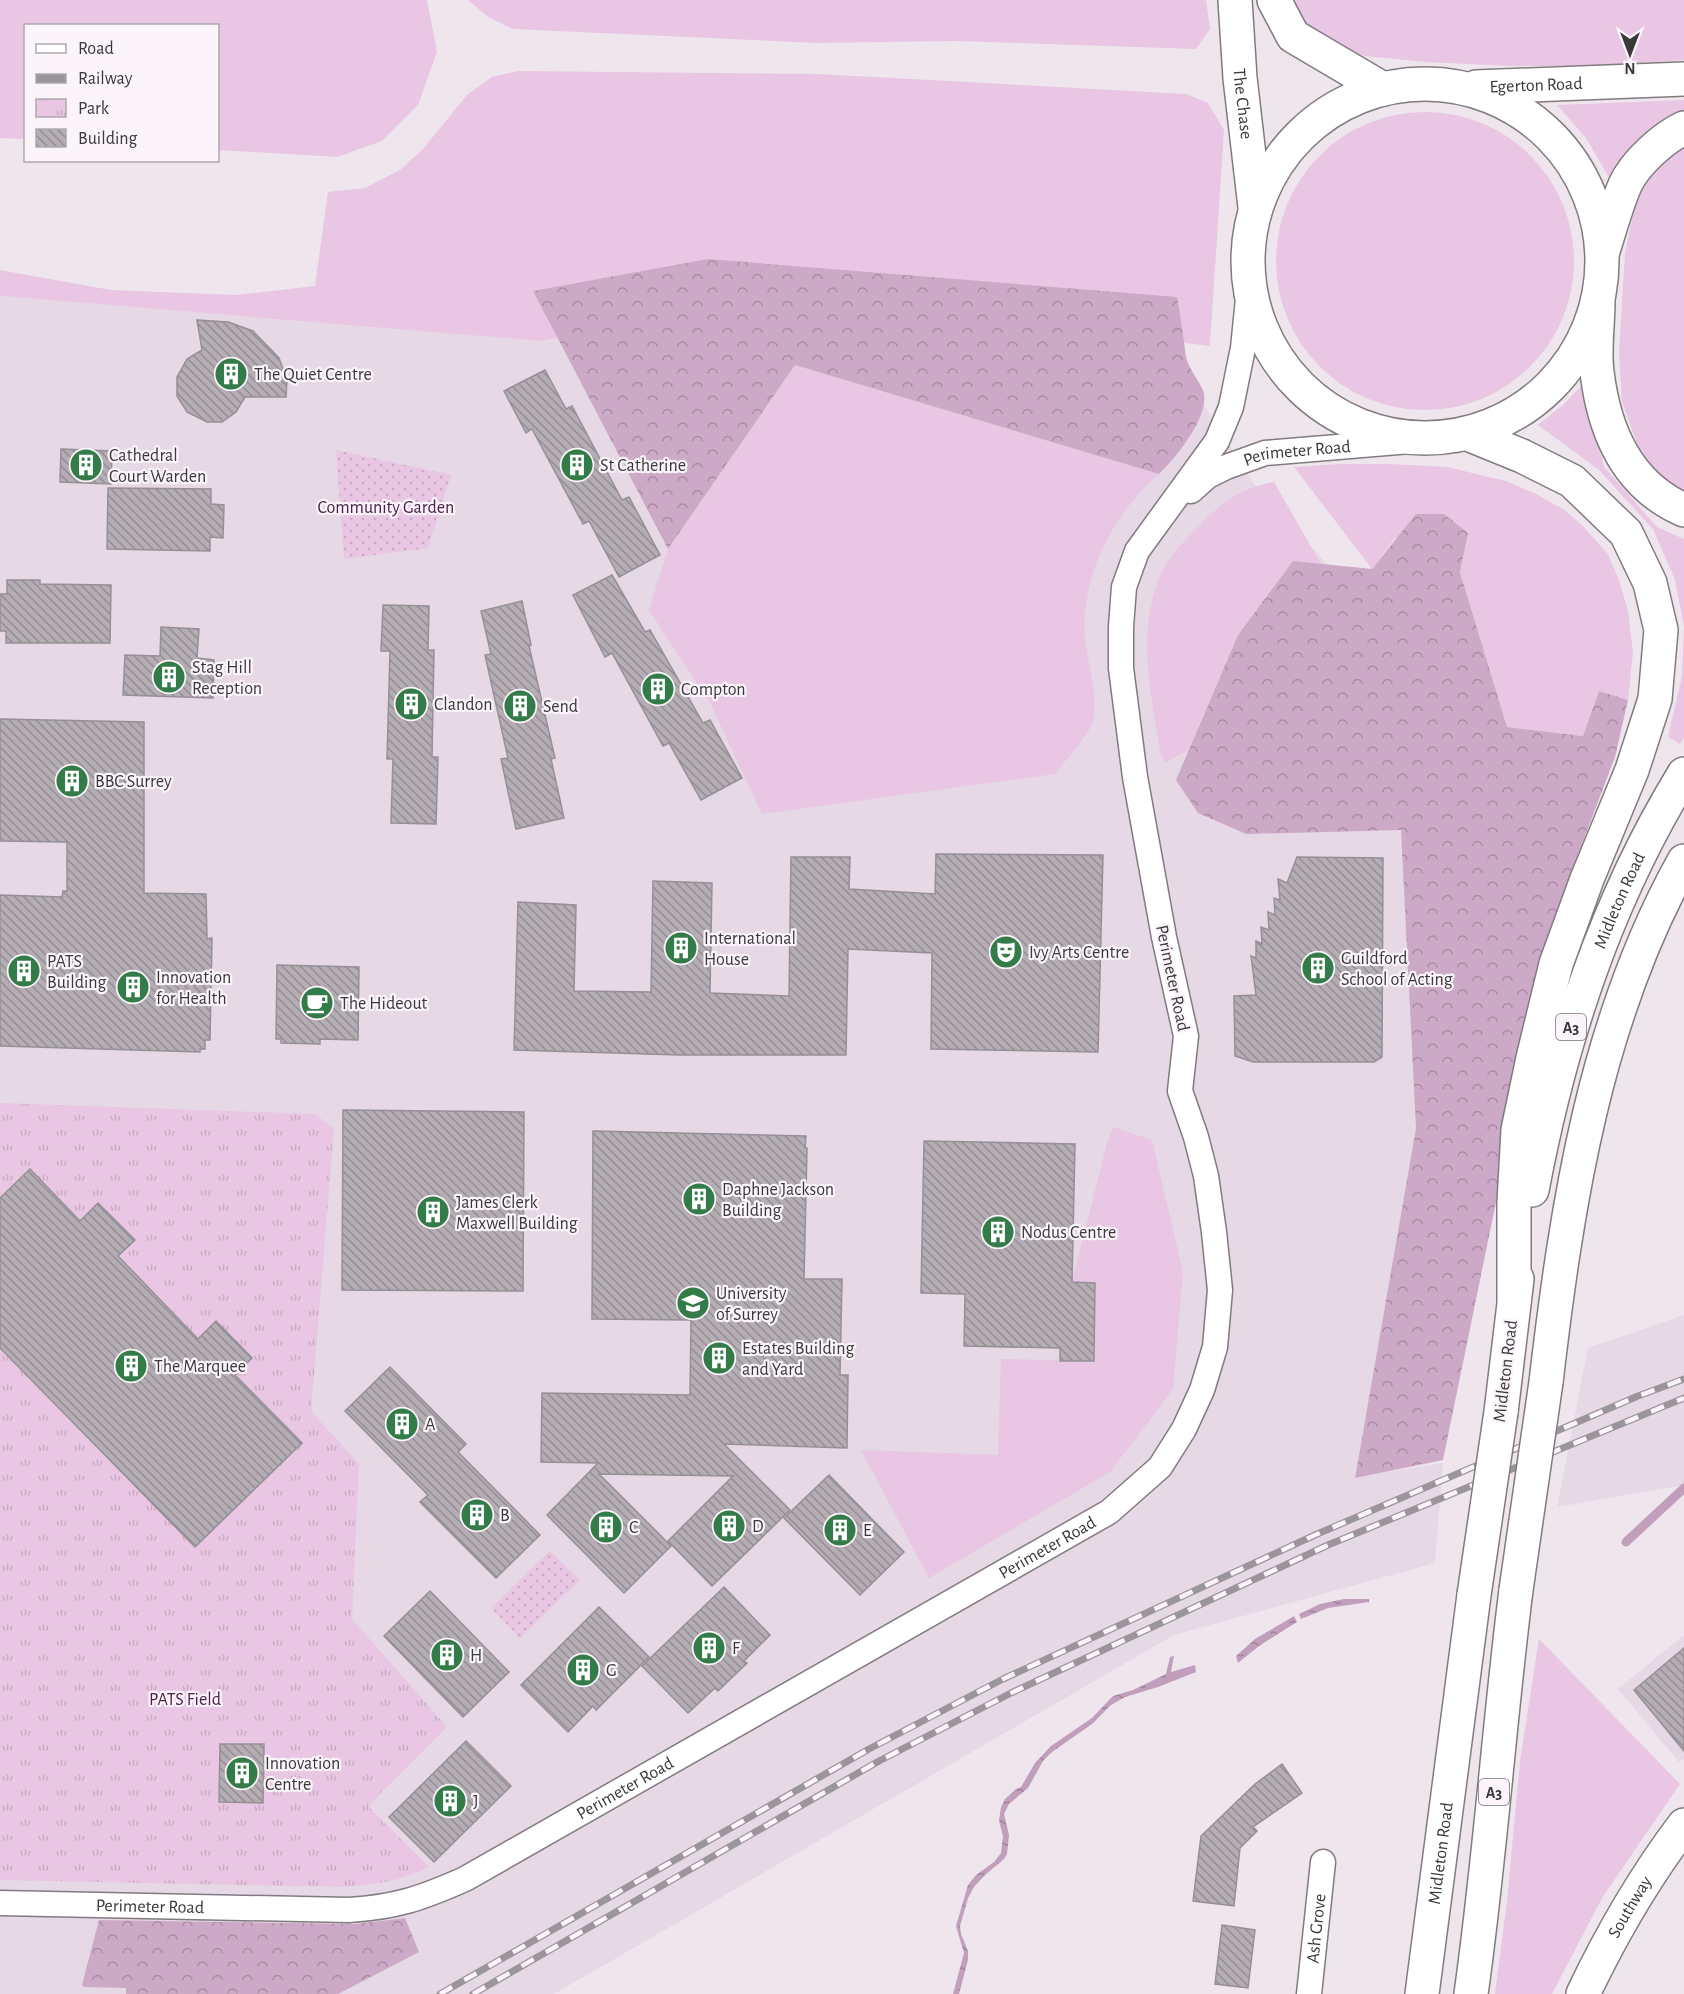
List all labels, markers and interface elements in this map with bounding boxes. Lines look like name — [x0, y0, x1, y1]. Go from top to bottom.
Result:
legend — [24, 24, 219, 162]
north arrow — [1600, 24, 1660, 84]
text: Road — [78, 40, 114, 58]
text: N — [1624, 60, 1636, 76]
street label: The Chase — [1229, 68, 1255, 140]
text: Railway — [78, 70, 133, 88]
street label: Egerton Road — [1489, 75, 1583, 96]
text: Park — [78, 100, 110, 118]
text: Building — [78, 130, 138, 148]
building icon: The Quiet Centre — [213, 356, 249, 392]
place label: The Quiet Centre — [254, 366, 372, 384]
street label: Perimeter Road — [1241, 438, 1351, 470]
building icon: Cathedral Court Warden — [68, 447, 104, 483]
place label: Cathedral Court Warden — [109, 447, 206, 486]
building icon: St Catherine — [559, 447, 595, 483]
place label: St Catherine — [600, 457, 686, 475]
park label: Community Garden — [318, 499, 454, 517]
building icon: Stag Hill Reception — [151, 659, 187, 695]
place label: Stag Hill Reception — [192, 659, 262, 698]
building icon: Compton — [640, 671, 676, 707]
place label: Compton — [681, 681, 746, 699]
building icon: Clandon — [393, 686, 429, 722]
building icon: Send — [502, 688, 538, 724]
place label: Clandon — [434, 696, 493, 714]
place label: Send — [543, 698, 578, 716]
building icon: BBC Surrey — [54, 763, 90, 799]
place label: BBC Surrey — [95, 773, 172, 791]
street label: Midleton Road — [1591, 850, 1649, 951]
street label: Perimeter Road — [1152, 923, 1192, 1033]
building icon: International House — [663, 930, 699, 966]
place label: International House — [704, 930, 796, 969]
theatre icon: Ivy Arts Centre — [988, 934, 1024, 970]
place label: Ivy Arts Centre — [1029, 944, 1129, 962]
building icon: Guildford School of Acting — [1300, 950, 1336, 986]
place label: Guildford School of Acting — [1341, 950, 1453, 989]
building icon: PATS Building — [6, 953, 42, 989]
place label: PATS Building — [47, 953, 107, 992]
building icon: Innovation for Health — [115, 969, 151, 1005]
place label: Innovation for Health — [156, 969, 231, 1008]
cafe icon: The Hideout — [299, 985, 335, 1021]
place label: The Hideout — [340, 995, 428, 1013]
road number: A3 — [1556, 1014, 1586, 1040]
building icon: Daphne Jackson Building — [681, 1181, 717, 1217]
place label: Daphne Jackson Building — [722, 1181, 834, 1220]
building icon: James Clerk Maxwell Building — [415, 1194, 451, 1230]
place label: James Clerk Maxwell Building — [456, 1194, 578, 1233]
building icon: Nodus Centre — [980, 1214, 1016, 1250]
place label: Nodus Centre — [1021, 1224, 1116, 1242]
school or university icon: University of Surrey — [675, 1285, 711, 1321]
place label: University of Surrey — [716, 1285, 787, 1324]
street label: Midleton Road — [1491, 1319, 1521, 1423]
building icon: Estates Building and Yard — [701, 1340, 737, 1376]
place label: Estates Building and Yard — [742, 1340, 854, 1379]
building icon: The Marquee — [113, 1348, 149, 1384]
place label: The Marquee — [154, 1358, 246, 1376]
building icon: A — [384, 1406, 420, 1442]
place label: A — [425, 1416, 436, 1434]
building icon: B — [459, 1497, 495, 1533]
place label: B — [500, 1507, 510, 1525]
building icon: D — [711, 1508, 747, 1544]
building icon: C — [588, 1509, 624, 1545]
building icon: E — [822, 1512, 858, 1548]
street label: Perimeter Road — [996, 1513, 1099, 1583]
place label: D — [752, 1518, 764, 1536]
place label: C — [629, 1519, 638, 1537]
place label: E — [863, 1522, 872, 1540]
building icon: F — [691, 1630, 727, 1666]
building icon: H — [429, 1637, 465, 1673]
place label: F — [732, 1640, 740, 1658]
place label: H — [470, 1647, 482, 1665]
building icon: G — [565, 1652, 601, 1688]
place label: G — [606, 1662, 617, 1680]
park label: PATS Field — [149, 1691, 221, 1709]
street label: Perimeter Road — [574, 1754, 677, 1823]
building icon: Innovation Centre — [224, 1755, 260, 1791]
place label: Innovation Centre — [265, 1755, 340, 1794]
road number: A3 — [1479, 1779, 1509, 1805]
building icon: J — [432, 1783, 468, 1819]
place label: J — [473, 1793, 479, 1811]
street label: Midleton Road — [1426, 1801, 1457, 1906]
street label: Southway — [1605, 1873, 1656, 1941]
street label: Ash Grove — [1304, 1893, 1330, 1964]
street label: Perimeter Road — [96, 1897, 204, 1917]

